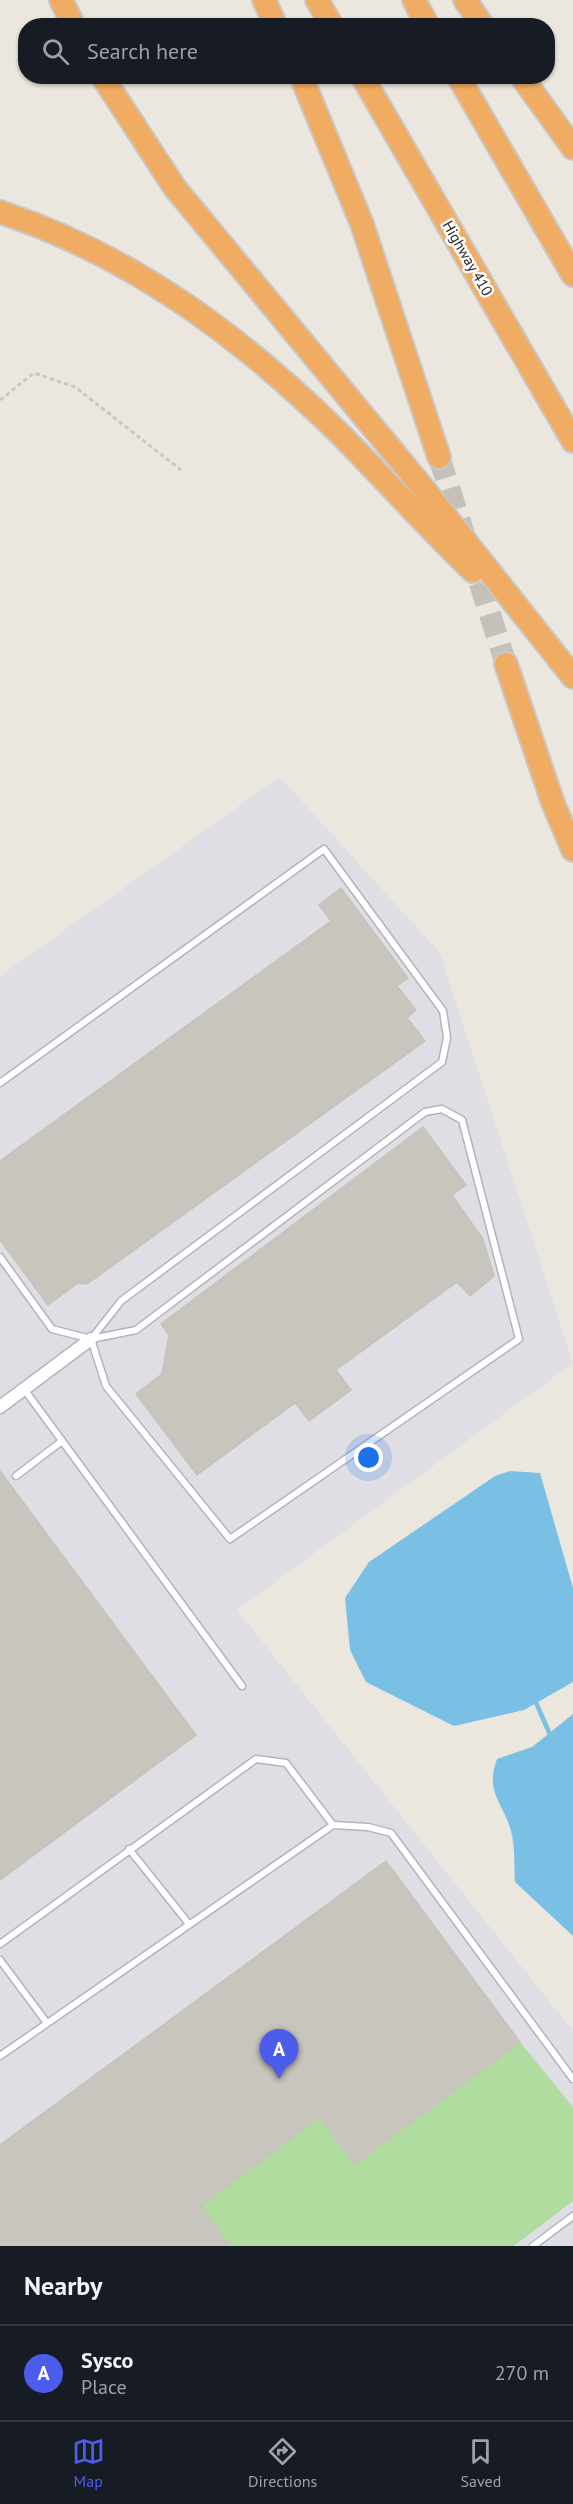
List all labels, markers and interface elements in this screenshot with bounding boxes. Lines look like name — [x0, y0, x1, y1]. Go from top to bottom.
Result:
search box — [18, 18, 555, 84]
icon: search — [39, 35, 72, 68]
text: Search here — [87, 37, 198, 65]
street label: Highway 410 — [439, 217, 497, 299]
your location — [354, 1443, 383, 1472]
pin: A — [260, 2030, 298, 2079]
text: Nearby — [24, 2269, 102, 2302]
text: Sysco — [81, 2346, 133, 2374]
text: A — [37, 2360, 50, 2386]
text: 270 m — [495, 2360, 549, 2386]
text: Place — [81, 2374, 127, 2400]
tab: Map — [72, 2435, 105, 2491]
tab: Directions — [248, 2435, 317, 2491]
tab: Saved — [461, 2435, 501, 2491]

